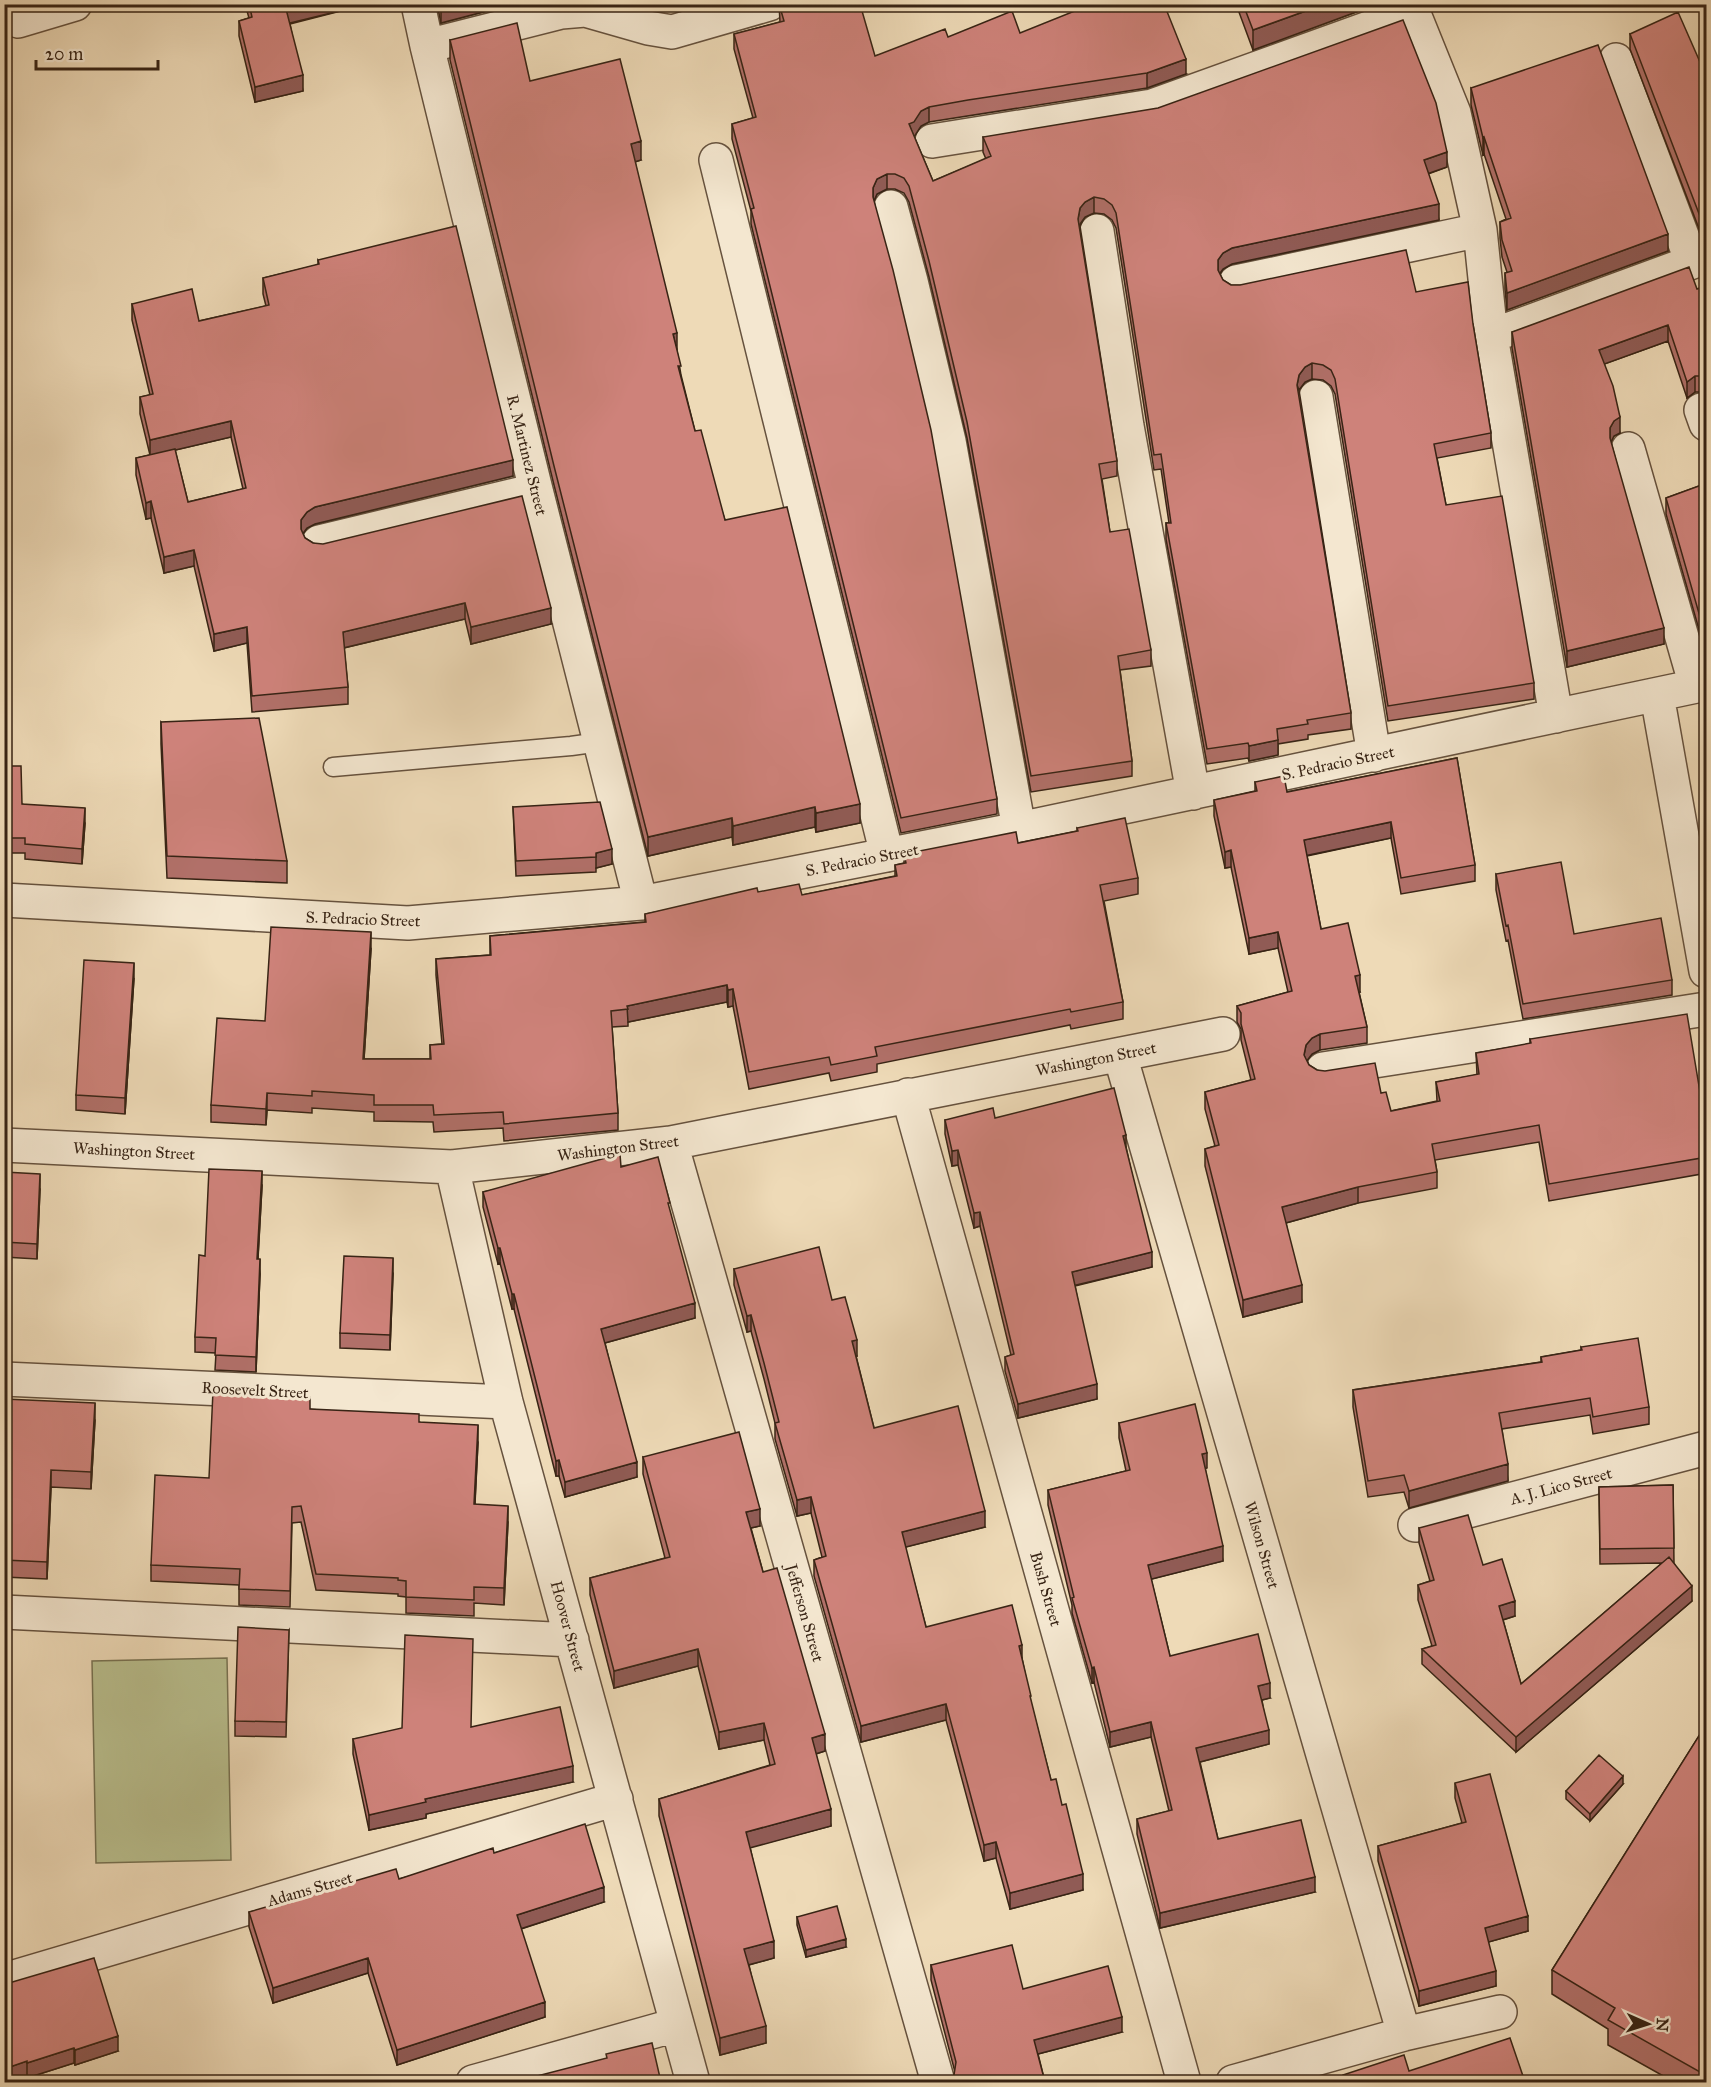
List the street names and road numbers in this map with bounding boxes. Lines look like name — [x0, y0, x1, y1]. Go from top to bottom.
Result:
street label: R. Martinez Street — [503, 393, 551, 518]
street label: S. Pedracio Street — [1280, 742, 1396, 784]
street label: S. Pedracio Street — [804, 840, 920, 880]
street label: S. Pedracio Street — [305, 908, 421, 931]
street label: Washington Street — [1034, 1038, 1158, 1081]
street label: Washington Street — [556, 1131, 680, 1166]
street label: Washington Street — [72, 1138, 196, 1165]
street label: Roosevelt Street — [201, 1378, 309, 1402]
street label: A. J. Lico Street — [1507, 1463, 1615, 1510]
street label: Wilson Street — [1240, 1499, 1284, 1591]
street label: Bush Street — [1026, 1549, 1066, 1629]
street label: Jefferson Street — [780, 1560, 828, 1665]
street label: Hoover Street — [547, 1579, 589, 1674]
street label: Adams Street — [264, 1868, 355, 1911]

